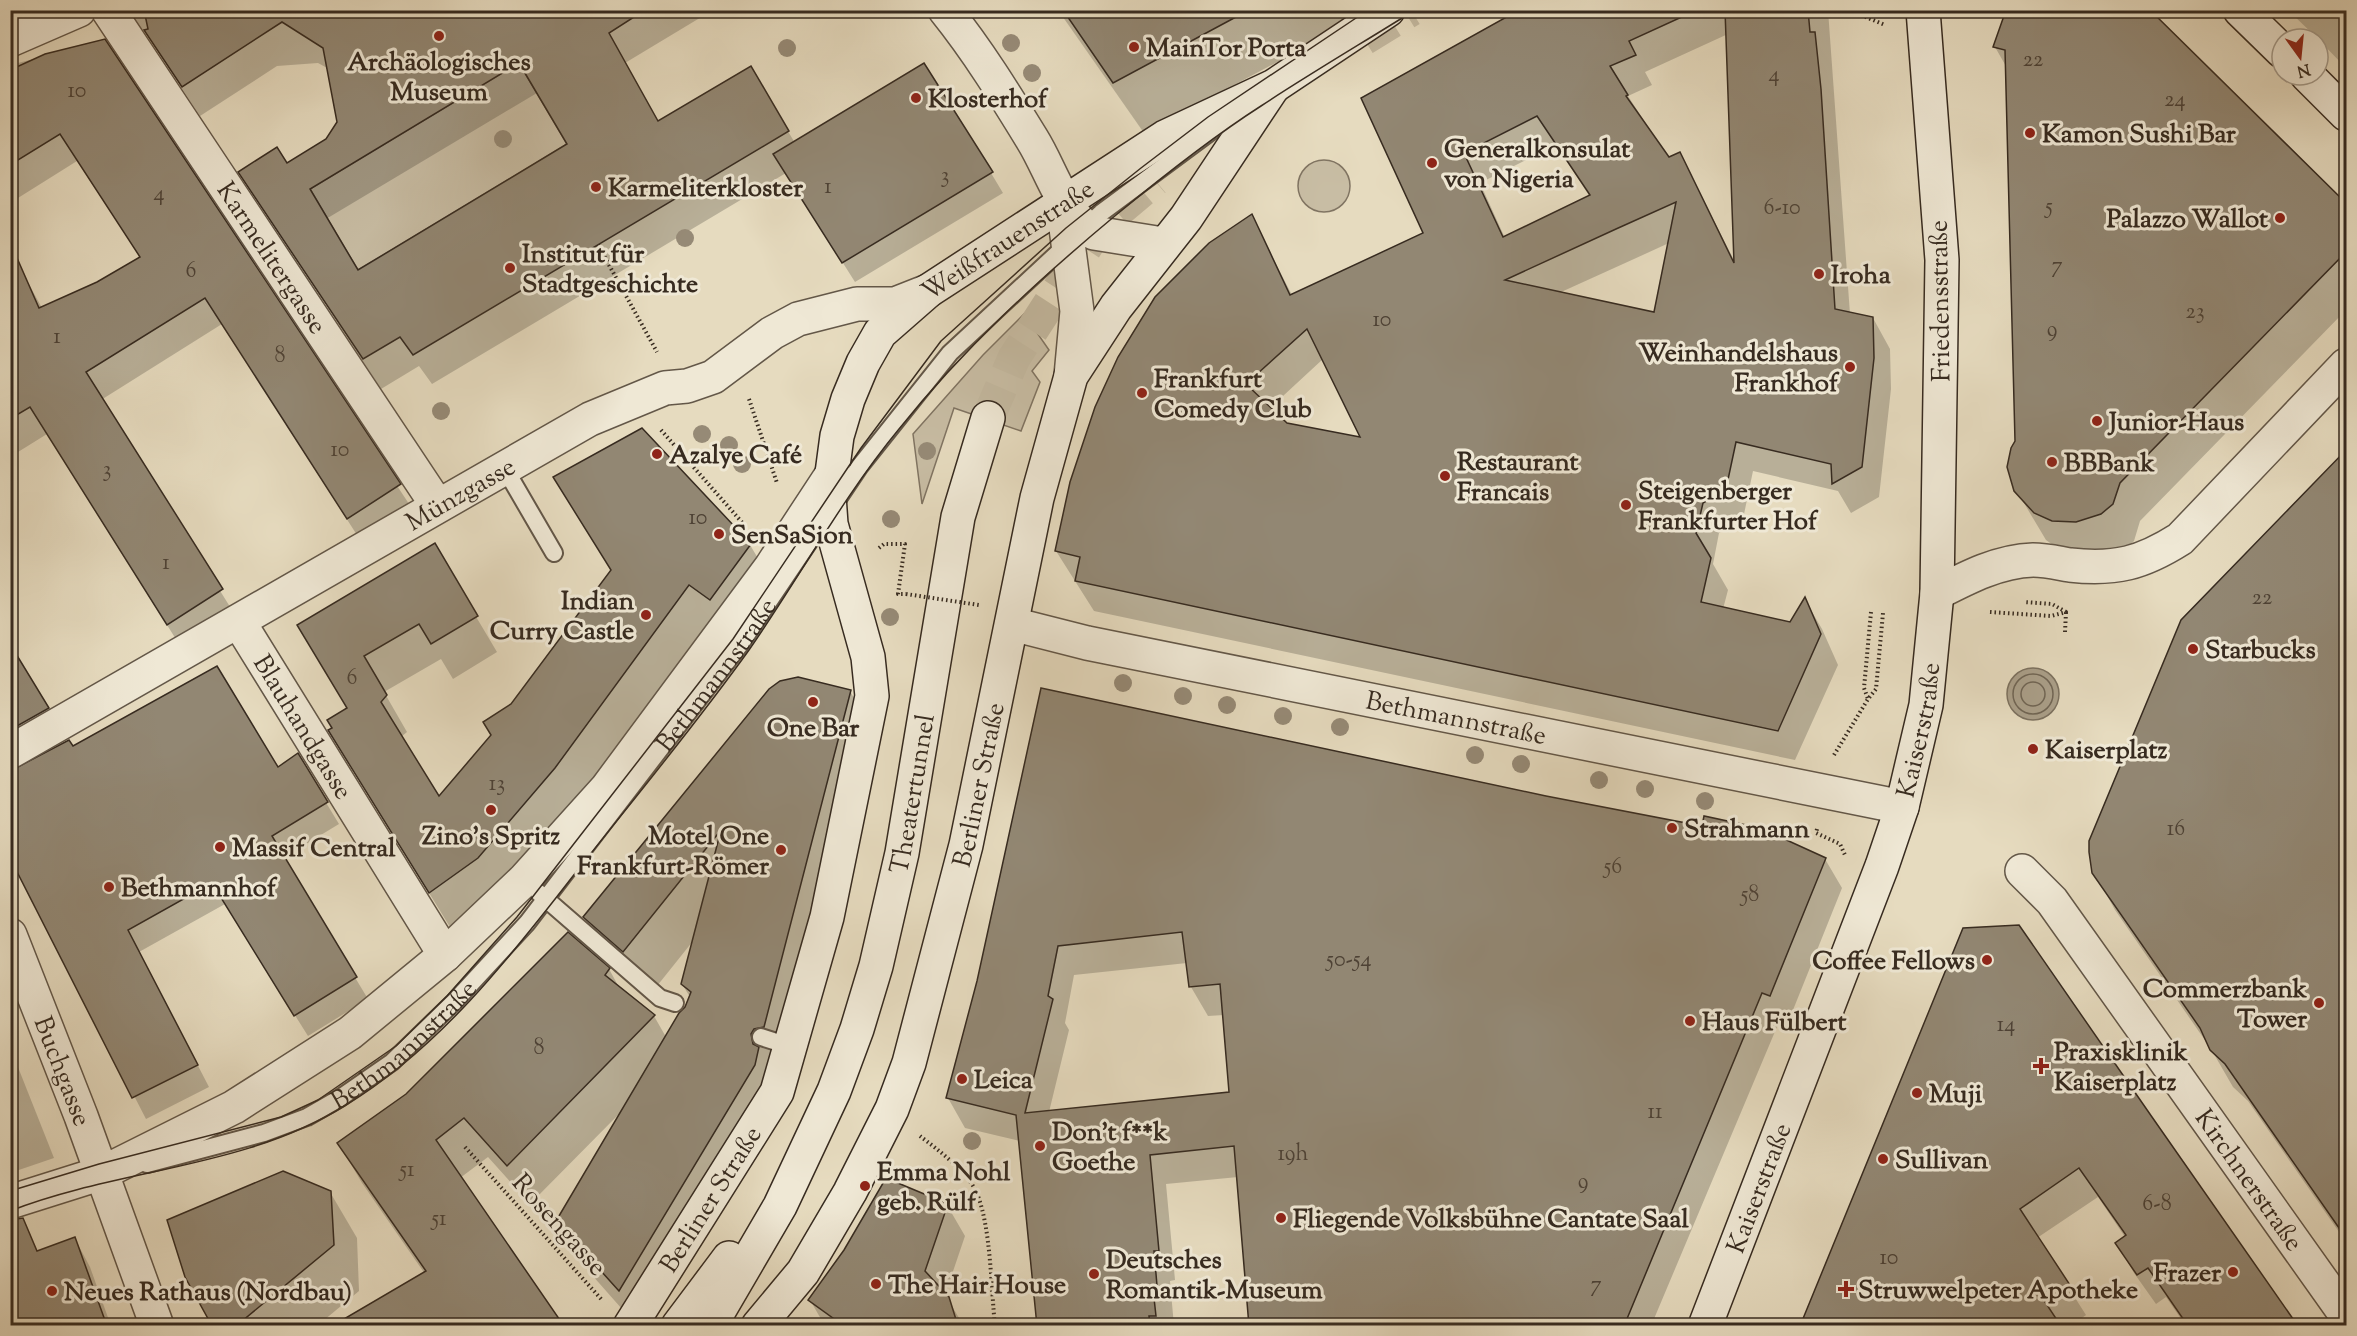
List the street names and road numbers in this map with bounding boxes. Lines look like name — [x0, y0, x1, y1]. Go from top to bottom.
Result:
street label: Weißfrauenstraße — [915, 172, 1102, 311]
street label: Karmelitergasse — [206, 175, 334, 342]
street label: Friedensstraße — [1922, 220, 1961, 382]
street label: Münzgasse — [400, 450, 523, 542]
street label: Bethmannstraße — [648, 592, 787, 761]
street label: Blauhandgasse — [243, 648, 361, 807]
street label: Kaiserstraße — [1889, 661, 1951, 802]
street label: Bethmannstraße — [1362, 684, 1549, 756]
street label: Berliner Straße — [945, 700, 1016, 872]
street label: Theatertunnel — [882, 711, 946, 878]
street label: Bethmannstraße — [324, 973, 487, 1121]
street label: Buchgasse — [23, 1011, 99, 1132]
street label: Kirchnerstraße — [2184, 1102, 2311, 1260]
street label: Kaiserstraße — [1719, 1118, 1802, 1259]
street label: Berliner Straße — [652, 1120, 772, 1281]
street label: Rosengasse — [502, 1166, 614, 1285]

